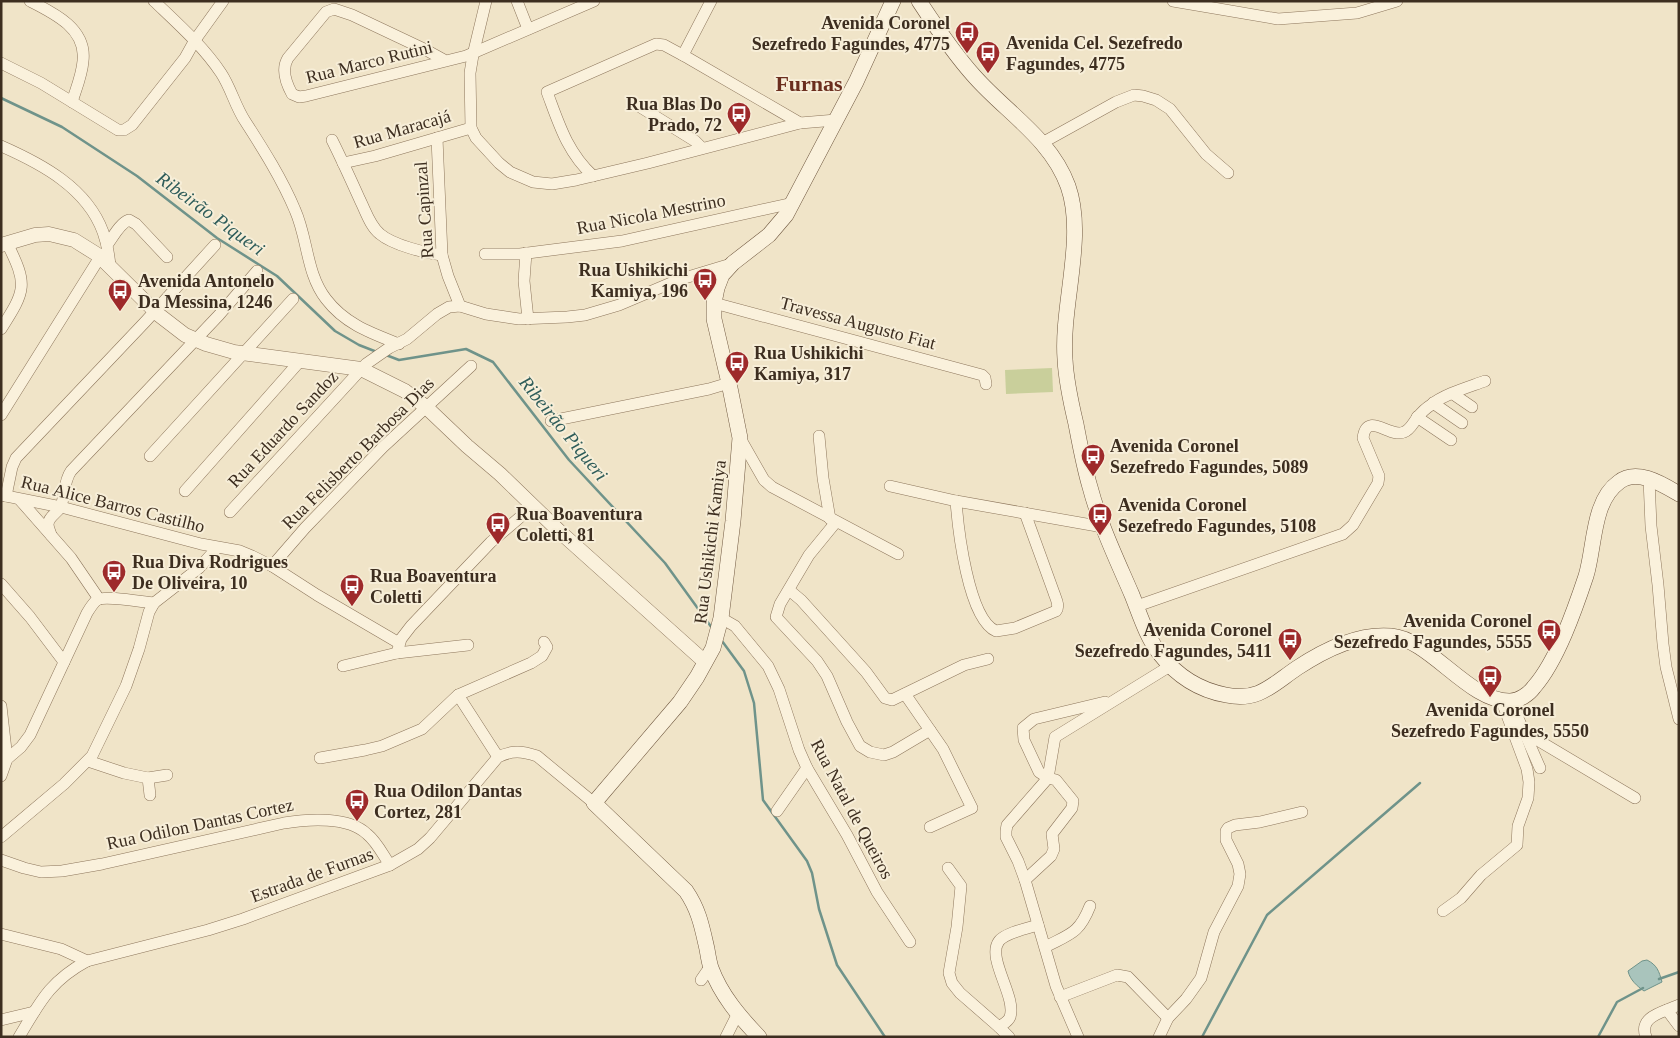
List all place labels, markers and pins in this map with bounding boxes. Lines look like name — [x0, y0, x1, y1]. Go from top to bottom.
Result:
place label: Avenida Coronel Sezefredo Fagundes, 4775 — [752, 13, 950, 54]
bus stop icon: Avenida Coronel Sezefredo Fagundes, 4775 — [954, 20, 980, 54]
place label: Avenida Cel. Sezefredo Fagundes, 4775 — [1006, 33, 1183, 74]
bus stop icon: Avenida Cel. Sezefredo Fagundes, 4775 — [975, 40, 1001, 74]
place label: Rua Blas Do Prado, 72 — [626, 94, 722, 135]
bus stop icon: Rua Blas Do Prado, 72 — [726, 101, 752, 135]
place label: Rua Ushikichi Kamiya, 196 — [578, 260, 688, 301]
bus stop icon: Rua Ushikichi Kamiya, 196 — [692, 267, 718, 301]
place label: Avenida Antonelo Da Messina, 1246 — [138, 271, 274, 312]
bus stop icon: Avenida Antonelo Da Messina, 1246 — [107, 278, 133, 312]
place label: Rua Ushikichi Kamiya, 317 — [754, 343, 864, 384]
bus stop icon: Rua Ushikichi Kamiya, 317 — [724, 350, 750, 384]
place label: Avenida Coronel Sezefredo Fagundes, 5089 — [1110, 436, 1308, 477]
bus stop icon: Avenida Coronel Sezefredo Fagundes, 5089 — [1080, 443, 1106, 477]
place label: Avenida Coronel Sezefredo Fagundes, 5108 — [1118, 495, 1316, 536]
bus stop icon: Avenida Coronel Sezefredo Fagundes, 5108 — [1087, 502, 1113, 536]
place label: Rua Boaventura Coletti, 81 — [516, 504, 643, 545]
bus stop icon: Rua Boaventura Coletti, 81 — [485, 511, 511, 545]
place label: Rua Diva Rodrigues De Oliveira, 10 — [132, 552, 288, 593]
bus stop icon: Rua Diva Rodrigues De Oliveira, 10 — [101, 559, 127, 593]
place label: Rua Boaventura Coletti — [370, 566, 497, 607]
bus stop icon: Rua Boaventura Coletti — [339, 573, 365, 607]
place label: Avenida Coronel Sezefredo Fagundes, 5555 — [1334, 611, 1532, 652]
bus stop icon: Avenida Coronel Sezefredo Fagundes, 5555 — [1536, 618, 1562, 652]
place label: Avenida Coronel Sezefredo Fagundes, 5411 — [1075, 620, 1272, 661]
bus stop icon: Avenida Coronel Sezefredo Fagundes, 5411 — [1277, 627, 1303, 661]
bus stop icon: Avenida Coronel Sezefredo Fagundes, 5550 — [1477, 664, 1503, 698]
place label: Avenida Coronel Sezefredo Fagundes, 5550 — [1391, 700, 1589, 741]
place label: Rua Odilon Dantas Cortez, 281 — [374, 781, 522, 822]
bus stop icon: Rua Odilon Dantas Cortez, 281 — [344, 788, 370, 822]

